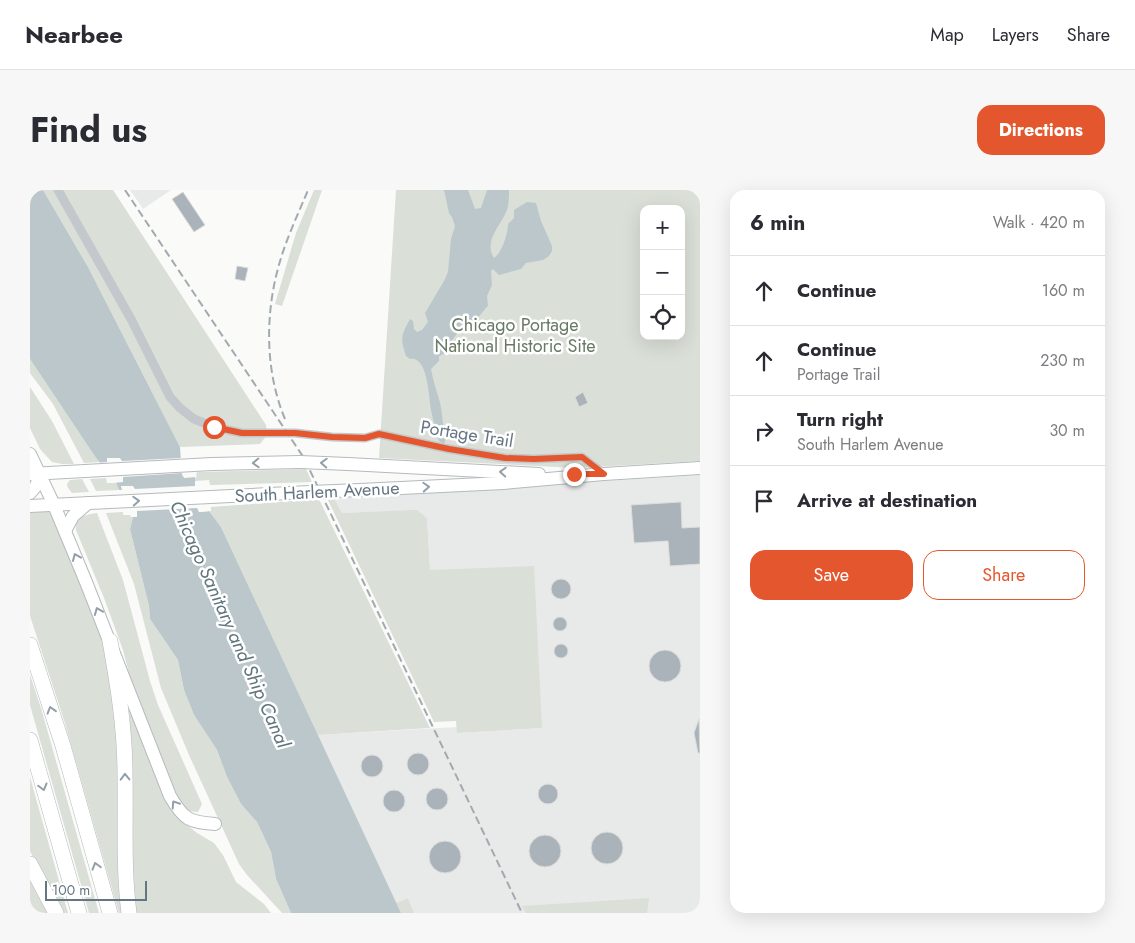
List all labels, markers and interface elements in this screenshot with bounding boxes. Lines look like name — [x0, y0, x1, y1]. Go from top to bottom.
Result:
text: Nearbee — [25, 17, 123, 52]
text: Map — [930, 22, 964, 48]
text: Layers — [992, 22, 1039, 48]
text: Share — [1067, 22, 1110, 48]
text: Find us — [30, 105, 147, 155]
button: Directions — [977, 105, 1105, 155]
map controls — [640, 205, 685, 340]
button: + — [640, 205, 685, 250]
text: 6 min — [750, 208, 805, 238]
text: Walk · 420 m — [993, 211, 1085, 234]
button: − — [640, 250, 685, 295]
icon: ahead — [750, 277, 778, 305]
text: Continue — [797, 277, 876, 304]
text: 160 m — [1042, 279, 1085, 302]
button: locate — [640, 295, 685, 340]
park label: Chicago Portage National Historic Site — [434, 312, 596, 359]
text: Continue — [797, 336, 876, 363]
icon: ahead — [750, 347, 778, 375]
text: 230 m — [1040, 349, 1085, 372]
text: Portage Trail — [797, 363, 880, 386]
text: Turn right — [797, 406, 883, 433]
street label: Portage Trail — [419, 414, 515, 454]
route start — [203, 416, 226, 439]
icon: right — [750, 417, 778, 445]
text: 30 m — [1049, 419, 1085, 442]
text: South Harlem Avenue — [797, 433, 944, 456]
one-way arrow — [251, 457, 259, 468]
one-way arrow — [320, 457, 328, 468]
route end — [563, 463, 586, 486]
one-way arrow — [499, 466, 507, 477]
street label: South Harlem Avenue — [234, 475, 400, 509]
one-way arrow — [423, 481, 431, 492]
icon: arrive — [750, 487, 778, 515]
text: Arrive at destination — [797, 487, 977, 514]
one-way arrow — [133, 495, 141, 506]
water label: Chicago Sanitary and Ship Canal — [163, 496, 297, 753]
button: Save — [750, 550, 913, 600]
button: Share — [923, 550, 1085, 600]
one-way arrow — [71, 553, 81, 561]
one-way arrow — [94, 608, 104, 616]
one-way arrow — [47, 706, 57, 715]
one-way arrow — [120, 773, 130, 780]
one-way arrow — [37, 783, 48, 791]
one-way arrow — [171, 800, 181, 809]
one-way arrow — [92, 863, 102, 871]
scale bar — [45, 878, 148, 901]
text: 100 m — [52, 880, 90, 900]

